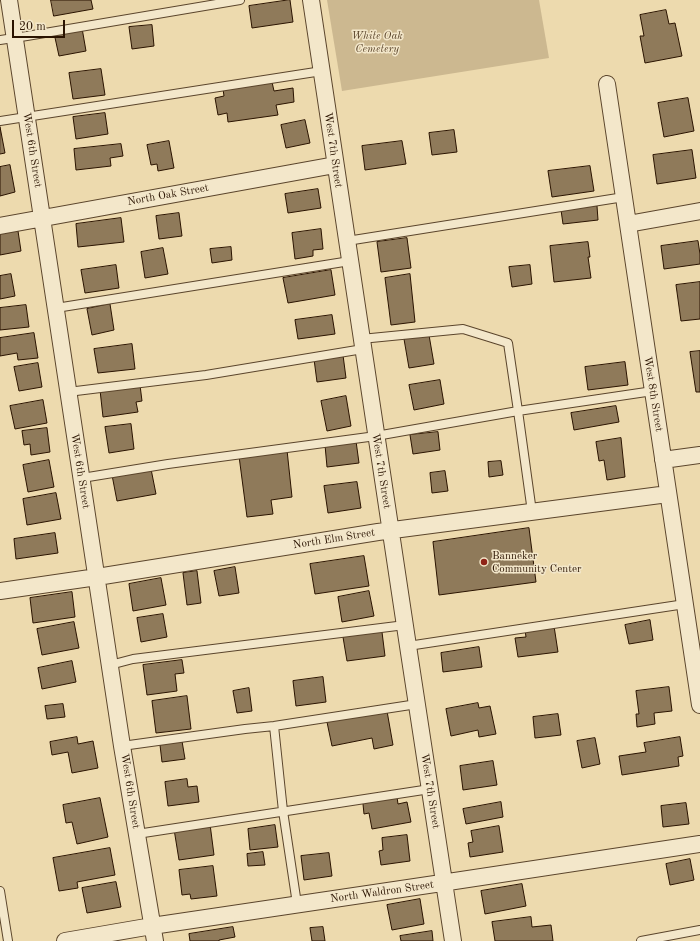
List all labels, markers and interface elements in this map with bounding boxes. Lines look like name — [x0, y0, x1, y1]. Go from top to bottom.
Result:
scale bar — [14, 12, 67, 38]
text: 20 m — [19, 21, 46, 33]
park label: White Oak Cemetery — [351, 29, 403, 55]
street label: West 6th Street — [20, 111, 44, 189]
street label: West 7th Street — [321, 112, 345, 188]
street label: North Oak Street — [126, 181, 210, 209]
street label: West 8th Street — [641, 355, 665, 433]
street label: West 6th Street — [68, 432, 92, 510]
street label: West 7th Street — [369, 432, 393, 510]
street label: North Elm Street — [292, 526, 376, 552]
place label: Banneker Community Center — [492, 549, 582, 575]
marker: Banneker Community Center — [479, 557, 489, 567]
street label: West 6th Street — [118, 752, 142, 830]
street label: West 7th Street — [418, 752, 442, 830]
street label: North Waldron Street — [329, 878, 435, 906]

